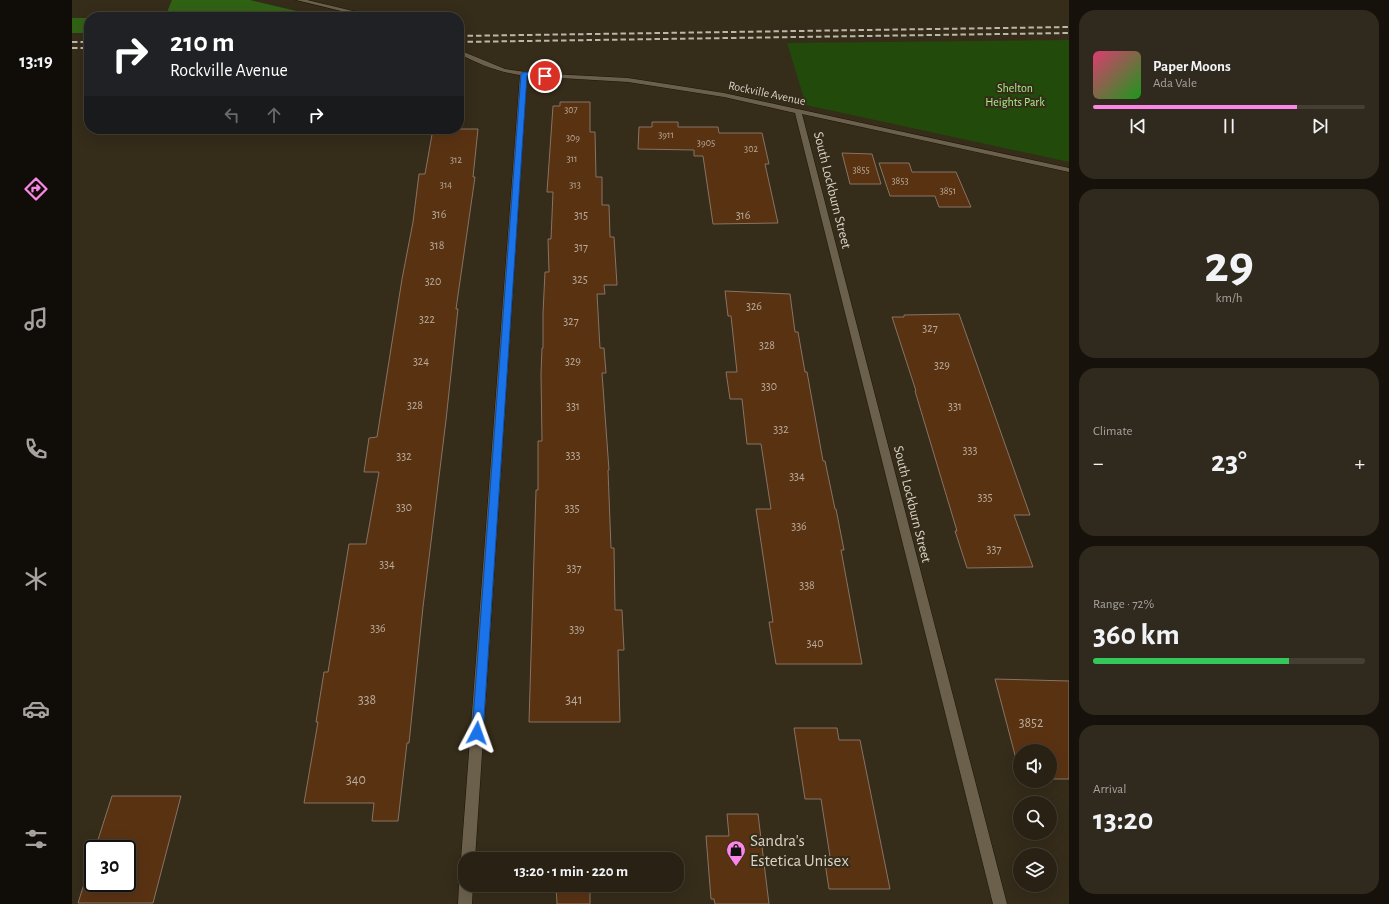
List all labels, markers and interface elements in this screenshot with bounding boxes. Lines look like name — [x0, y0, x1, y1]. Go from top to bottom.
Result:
icon: right — [104, 28, 156, 80]
text: 210 m — [170, 29, 235, 57]
text: 13:19 — [19, 53, 53, 71]
pin — [528, 59, 562, 93]
text: Paper Moons — [1153, 59, 1231, 74]
text: Rockville Avenue — [170, 62, 288, 80]
icon: arrive — [534, 65, 556, 87]
text: Ada Vale — [1153, 77, 1197, 90]
street label: Rockville Avenue — [727, 79, 807, 107]
park label: Shelton Heights Park — [985, 82, 1045, 108]
icon: left — [221, 104, 243, 126]
icon: ahead — [263, 104, 285, 126]
icon: right — [305, 104, 327, 126]
house number: 307 — [564, 105, 578, 115]
icon: previous — [1127, 115, 1149, 137]
icon: pause — [1218, 115, 1240, 137]
icon: next — [1309, 115, 1331, 137]
house number: 3911 — [658, 130, 674, 140]
street label: South Lockburn Street — [811, 130, 853, 251]
house number: 309 — [566, 133, 580, 143]
house number: 3905 — [697, 138, 715, 148]
house number: 302 — [744, 144, 758, 154]
house number: 311 — [567, 154, 578, 164]
house number: 312 — [450, 155, 462, 165]
house number: 3855 — [852, 165, 870, 175]
icon: directions — [22, 175, 50, 203]
house number: 3853 — [891, 176, 909, 186]
house number: 314 — [440, 180, 452, 190]
house number: 313 — [569, 180, 581, 190]
house number: 3851 — [940, 186, 956, 196]
house number: 316 — [432, 208, 447, 220]
house number: 315 — [574, 209, 588, 221]
house number: 316 — [736, 209, 751, 221]
house number: 318 — [430, 239, 445, 251]
text: 29 — [1204, 239, 1254, 291]
house number: 317 — [574, 241, 588, 253]
house number: 325 — [572, 273, 588, 285]
house number: 320 — [425, 275, 441, 287]
text: km/h — [1216, 292, 1242, 305]
house number: 326 — [746, 300, 762, 312]
icon: music — [22, 305, 50, 333]
house number: 322 — [419, 313, 435, 325]
house number: 327 — [563, 315, 579, 327]
house number: 327 — [922, 322, 938, 334]
house number: 328 — [759, 339, 775, 351]
house number: 324 — [413, 355, 429, 367]
house number: 329 — [565, 355, 581, 367]
house number: 329 — [934, 359, 950, 371]
house number: 330 — [761, 380, 777, 392]
house number: 328 — [407, 399, 423, 411]
house number: 331 — [566, 400, 580, 412]
house number: 331 — [948, 400, 962, 412]
house number: 332 — [773, 423, 789, 435]
text: Climate — [1093, 425, 1132, 438]
icon: phone — [22, 435, 50, 463]
street label: South Lockburn Street — [891, 444, 933, 565]
house number: 333 — [963, 444, 977, 456]
text: 23° — [1211, 447, 1247, 477]
house number: 333 — [566, 449, 580, 461]
house number: 332 — [396, 450, 412, 462]
text: − — [1093, 452, 1104, 474]
text: + — [1354, 452, 1365, 474]
house number: 334 — [789, 470, 805, 482]
house number: 335 — [978, 491, 992, 503]
house number: 330 — [396, 501, 412, 513]
house number: 335 — [565, 502, 579, 514]
house number: 336 — [791, 520, 807, 532]
house number: 337 — [987, 543, 1001, 555]
house number: 334 — [379, 558, 395, 570]
house number: 337 — [567, 562, 581, 574]
icon: climate — [22, 565, 50, 593]
house number: 338 — [799, 579, 815, 591]
text: Range · 72% — [1093, 598, 1154, 611]
text: 360 km — [1093, 620, 1180, 650]
house number: 336 — [370, 622, 386, 634]
house number: 339 — [569, 623, 585, 635]
house number: 340 — [806, 637, 824, 649]
house number: 338 — [358, 693, 376, 707]
house number: 341 — [565, 693, 583, 707]
icon: car — [22, 695, 50, 723]
position arrow — [456, 712, 498, 754]
house number: 3852 — [1019, 716, 1043, 730]
map controls — [1013, 744, 1057, 892]
button: sound — [1013, 744, 1057, 788]
house number: 340 — [346, 773, 366, 787]
text: Arrival — [1093, 783, 1126, 796]
button: search — [1013, 796, 1057, 840]
text: 13:20 — [1093, 805, 1153, 835]
icon: filters — [22, 825, 50, 853]
place label: Sandra's Estetica Unisex — [750, 832, 849, 869]
shop icon: Sandra's Estetica Unisex — [725, 839, 747, 867]
speed limit sign: 30 — [84, 840, 136, 892]
button: layers — [1013, 848, 1057, 892]
text: 13:20 · 1 min · 220 m — [514, 864, 628, 879]

